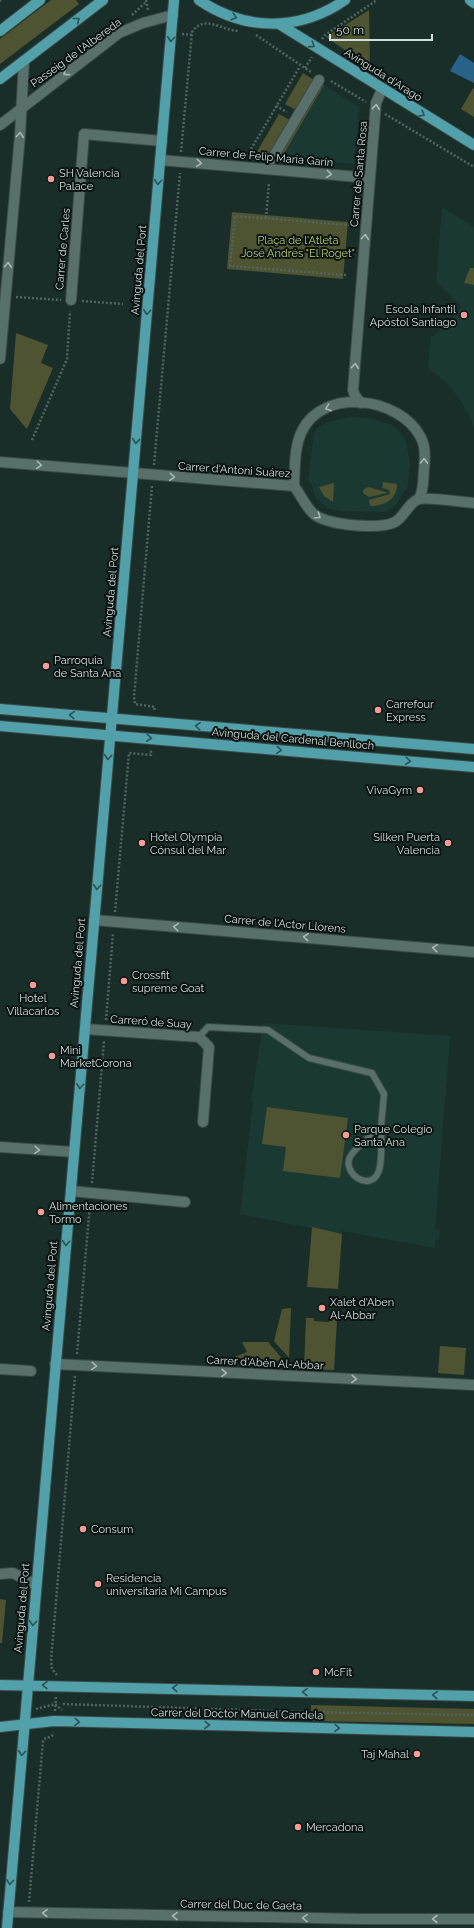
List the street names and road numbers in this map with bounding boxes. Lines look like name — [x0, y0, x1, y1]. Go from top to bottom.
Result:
street label: Passeig de l'Albereda — [28, 16, 124, 90]
street label: Avinguda d'Aragó — [342, 46, 425, 105]
street label: Carrer de Santa Rosa — [348, 120, 370, 228]
street label: Carrer de Felip Maria Garín — [198, 145, 334, 169]
street label: Carrer de Carles — [53, 207, 73, 291]
street label: Avinguda del Port — [129, 224, 149, 316]
street label: Carrer d'Antoni Suárez — [177, 460, 291, 480]
street label: Avinguda del Port — [101, 546, 121, 638]
street label: Avinguda del Cardenal Benlloch — [211, 725, 375, 753]
street label: Carrer de l'Actor Llorens — [224, 912, 346, 936]
street label: Avinguda del Port — [68, 917, 88, 1009]
street label: Carreró de Suay — [110, 1013, 192, 1031]
street label: Avinguda del Port — [40, 1240, 60, 1332]
street label: Carrer d'Abén Al-Abbar — [206, 1353, 324, 1373]
street label: Avinguda del Port — [12, 1562, 32, 1654]
street label: Carrer del Doctor Manuel Candela — [151, 1706, 323, 1722]
street label: Carrer del Duc de Gaeta — [180, 1897, 302, 1913]

